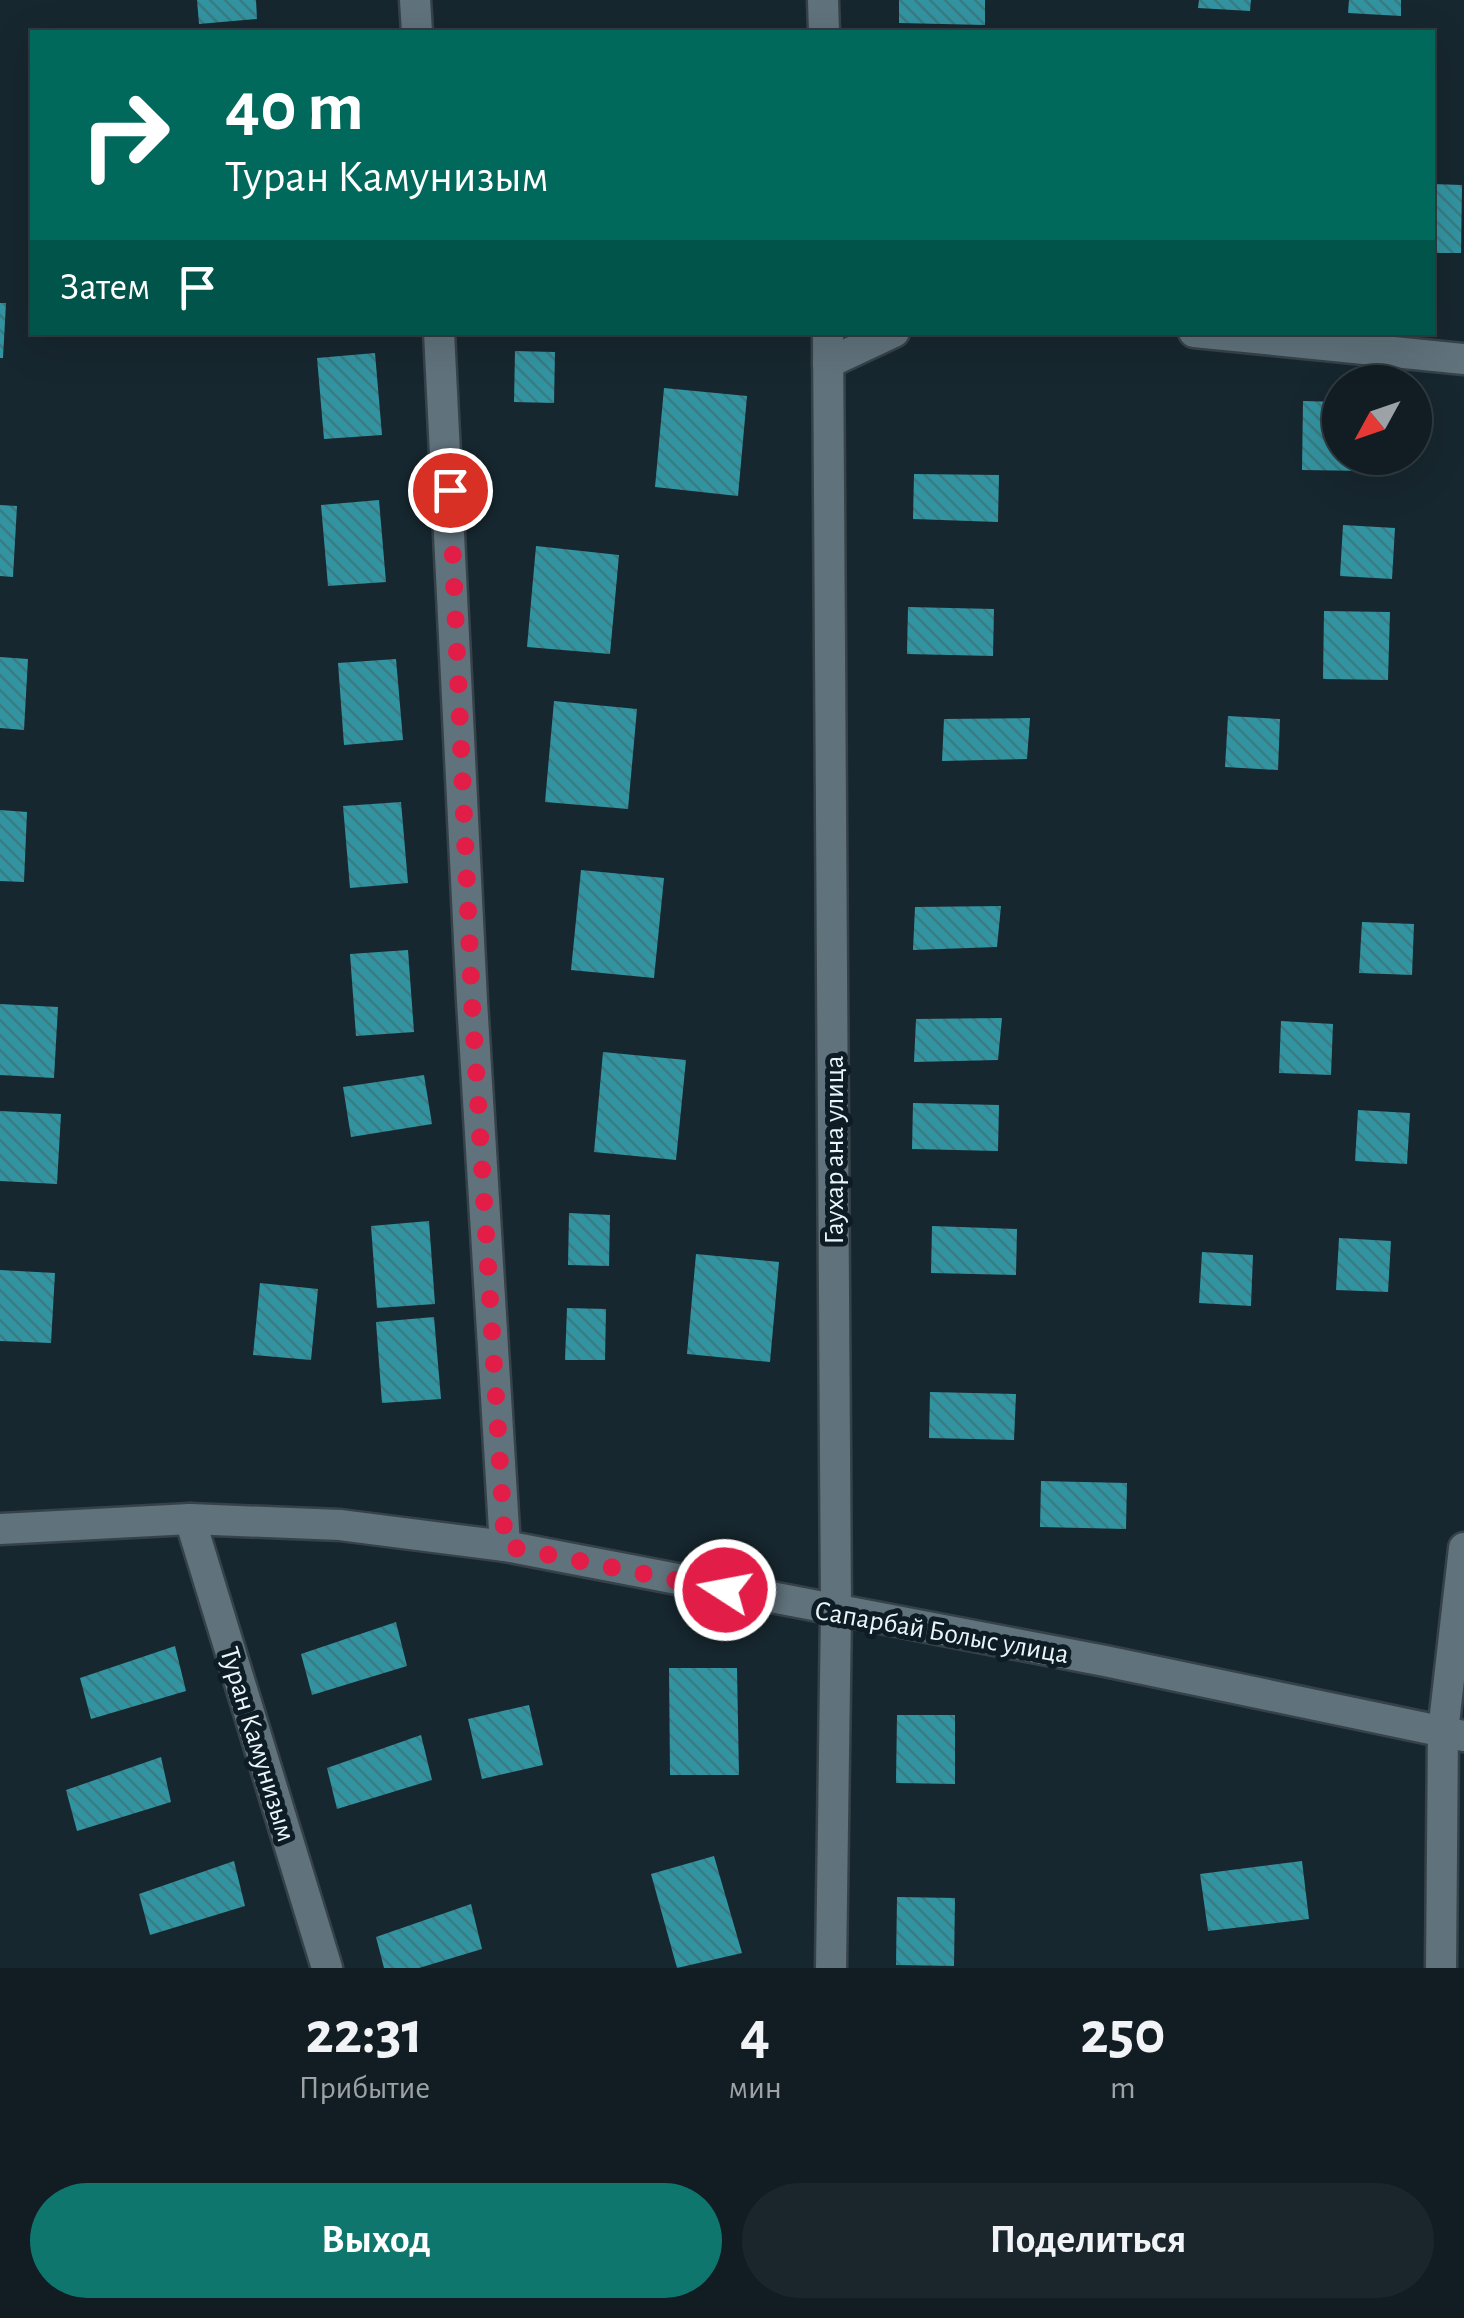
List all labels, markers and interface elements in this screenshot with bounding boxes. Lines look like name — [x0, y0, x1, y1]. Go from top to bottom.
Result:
icon: right — [60, 70, 190, 200]
text: 40 m — [225, 73, 364, 143]
text: Туран Камунизым — [225, 155, 549, 200]
icon: arrive — [170, 260, 225, 315]
text: Затем — [60, 269, 150, 307]
north arrow — [1322, 365, 1432, 475]
map controls — [1322, 365, 1432, 475]
pin — [408, 448, 493, 533]
icon: arrive — [423, 463, 478, 518]
street label: Гаухар ана улица — [821, 1055, 849, 1245]
position arrow — [673, 1538, 777, 1642]
street label: Сапарбай Болыс улица — [812, 1597, 1071, 1669]
street label: Туран Камунизым — [214, 1644, 300, 1845]
text: 22:31 — [305, 2004, 423, 2064]
text: 4 — [740, 2004, 770, 2064]
text: 250 — [1080, 2004, 1166, 2064]
text: Прибытие — [298, 2072, 430, 2104]
text: мин — [729, 2072, 782, 2104]
text: m — [1110, 2072, 1136, 2104]
button: Выход — [30, 2183, 722, 2298]
button: Поделиться — [742, 2183, 1434, 2298]

